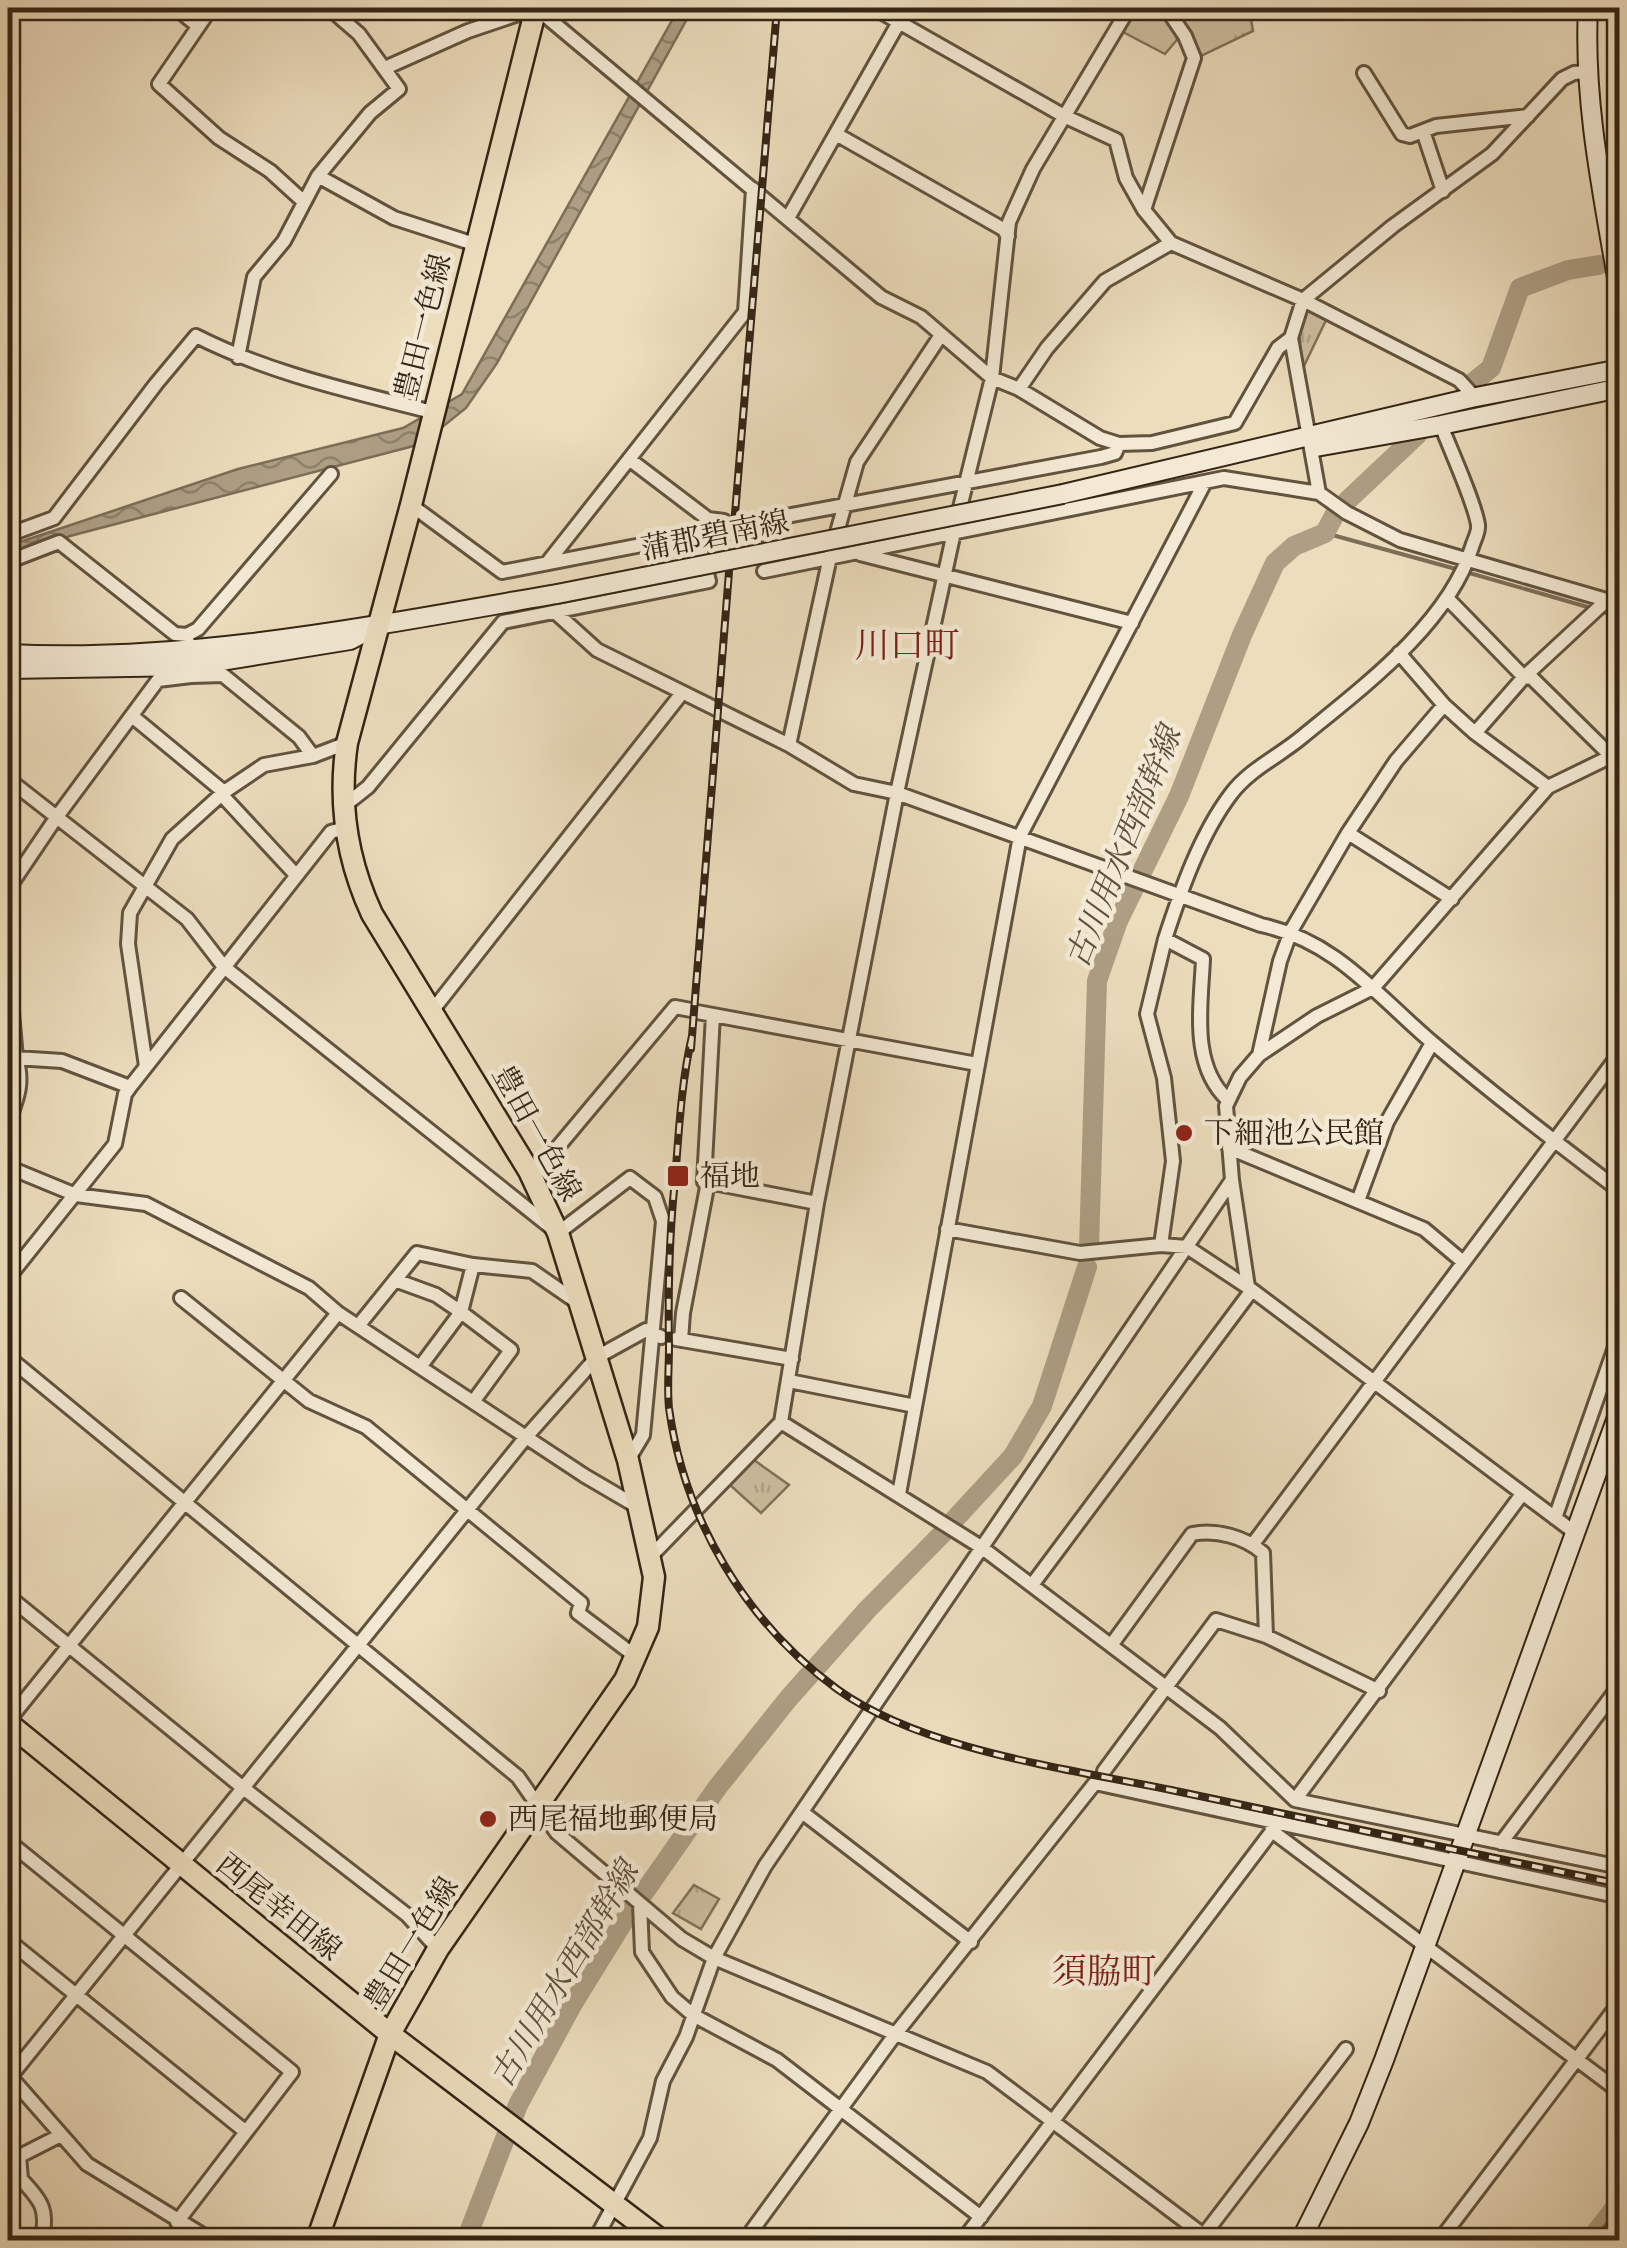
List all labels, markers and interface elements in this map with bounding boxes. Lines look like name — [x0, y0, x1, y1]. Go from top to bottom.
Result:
street label: 豊田一色線 — [389, 250, 458, 404]
street label: 蒲郡碧南線 — [638, 505, 792, 566]
district label: 川口町 — [854, 628, 960, 665]
water label: 古川用水西部幹線 — [1060, 719, 1190, 973]
street label: 豊田一色線 — [486, 1060, 587, 1207]
place label: 下細池公民館 — [1204, 1117, 1384, 1150]
marker: 下細池公民館 — [1173, 1122, 1195, 1144]
place label: 福地 — [700, 1160, 760, 1193]
marker: 福地 — [665, 1163, 691, 1189]
place label: 西尾福地郵便局 — [508, 1803, 718, 1836]
marker: 西尾福地郵便局 — [477, 1808, 499, 1830]
street label: 西尾幸田線 — [210, 1847, 347, 1967]
water label: 古川用水西部幹線 — [484, 1853, 648, 2094]
street label: 豊田一色線 — [358, 1871, 465, 2016]
district label: 須脇町 — [1051, 1953, 1157, 1991]

